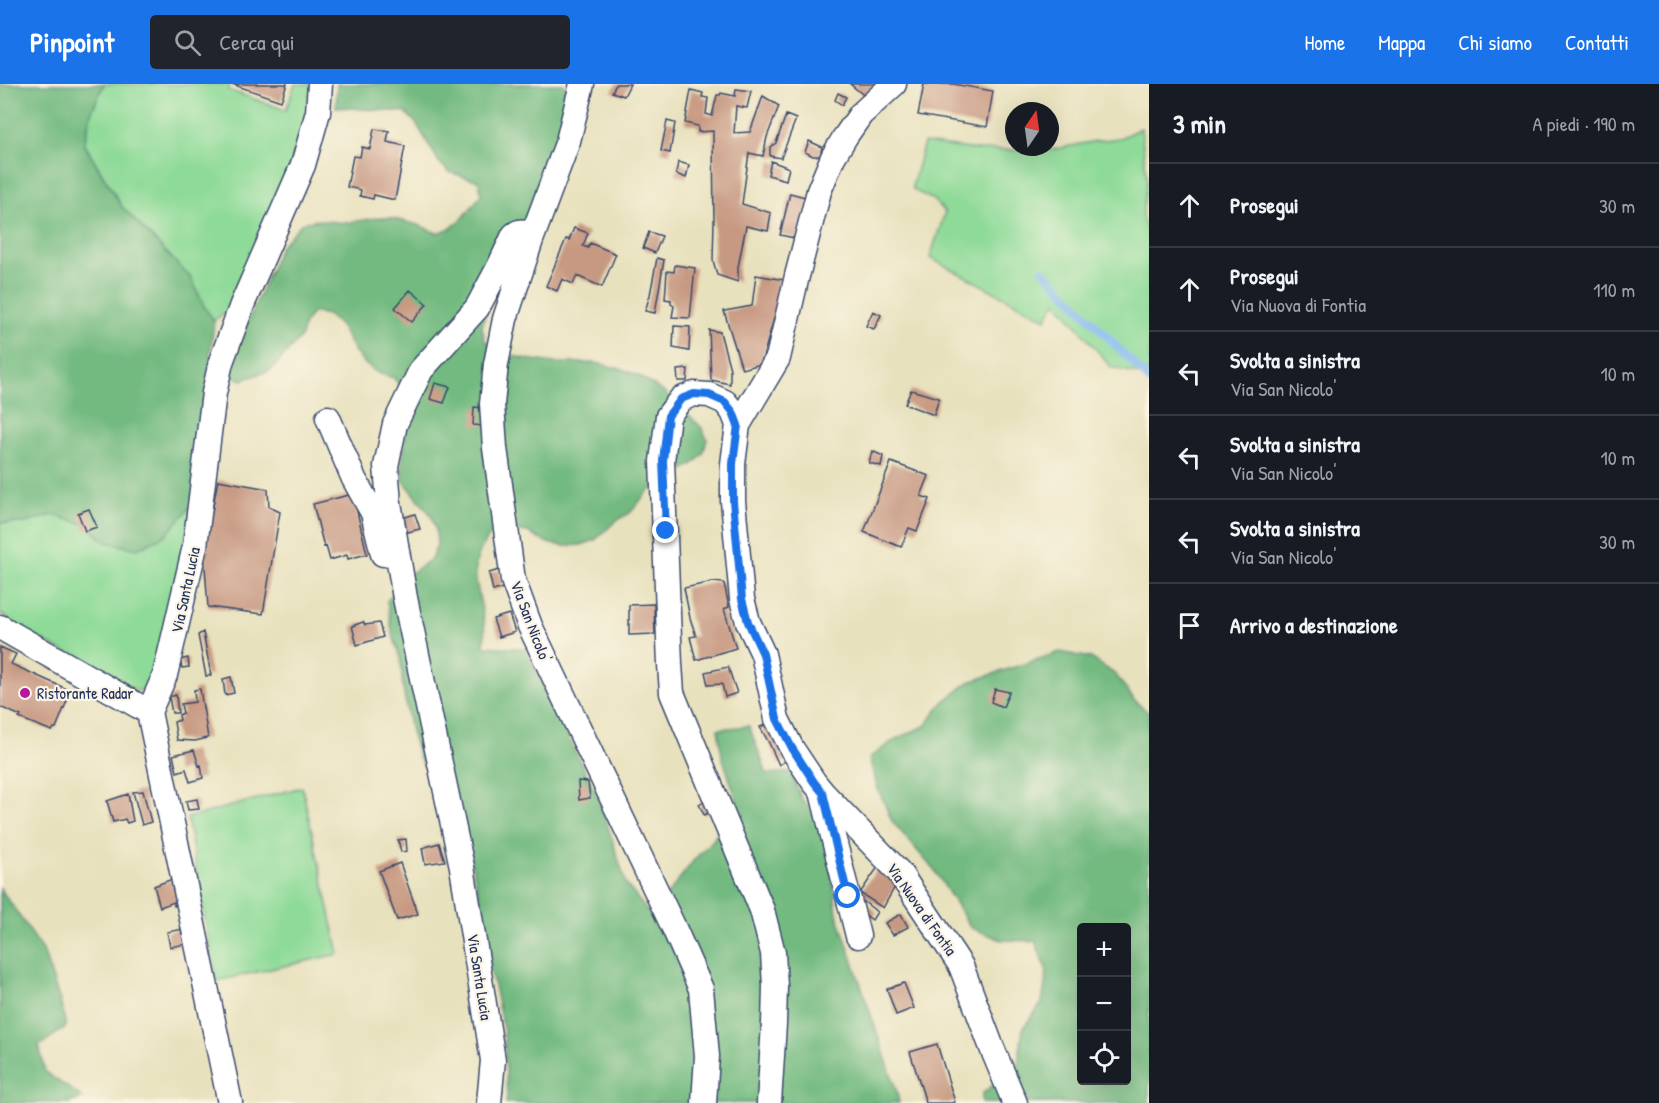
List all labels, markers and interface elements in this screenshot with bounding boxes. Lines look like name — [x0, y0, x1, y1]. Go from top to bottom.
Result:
search box — [150, 15, 570, 69]
text: Pinpoint — [30, 23, 114, 61]
icon: search — [171, 26, 204, 59]
text: Cerca qui — [219, 27, 295, 57]
text: Home — [1304, 28, 1345, 57]
text: Mappa — [1378, 28, 1425, 57]
text: Chi siamo — [1458, 28, 1532, 57]
text: Contatti — [1565, 28, 1629, 57]
north arrow — [1005, 102, 1059, 156]
text: 3 min — [1173, 106, 1226, 141]
text: A piedi · 190 m — [1532, 110, 1635, 137]
icon: ahead — [1173, 189, 1206, 222]
text: Prosegui — [1230, 190, 1299, 220]
text: 30 m — [1599, 192, 1635, 219]
text: Prosegui — [1230, 261, 1299, 291]
icon: ahead — [1173, 273, 1206, 306]
text: 110 m — [1593, 276, 1635, 303]
text: Via Nuova di Fontia — [1230, 291, 1366, 318]
text: Svolta a sinistra — [1230, 345, 1360, 375]
icon: left — [1173, 357, 1206, 390]
text: 10 m — [1601, 360, 1635, 387]
text: Via San Nicolo' — [1230, 375, 1336, 402]
text: Svolta a sinistra — [1230, 429, 1360, 459]
icon: left — [1173, 441, 1206, 474]
text: 10 m — [1601, 444, 1635, 471]
text: Via San Nicolo' — [1230, 459, 1336, 486]
text: Svolta a sinistra — [1230, 513, 1360, 543]
route end — [652, 517, 678, 543]
icon: left — [1173, 525, 1206, 558]
text: 30 m — [1599, 528, 1635, 555]
text: Via San Nicolo' — [1230, 543, 1336, 570]
street label: Via Santa Lucia — [165, 545, 205, 635]
street label: Via San Nicolo' — [505, 577, 557, 665]
icon: arrive — [1173, 609, 1206, 642]
text: Arrivo a destinazione — [1230, 610, 1398, 640]
place label: Ristorante Radar — [37, 682, 133, 704]
marker: Ristorante Radar — [18, 686, 32, 700]
street label: Via Nuova di Fontia — [882, 858, 962, 960]
route start — [834, 882, 860, 908]
map controls — [1077, 923, 1131, 1085]
button: + — [1077, 923, 1131, 977]
street label: Via Santa Lucia — [462, 932, 498, 1022]
button: − — [1077, 977, 1131, 1031]
button: locate — [1077, 1031, 1131, 1085]

